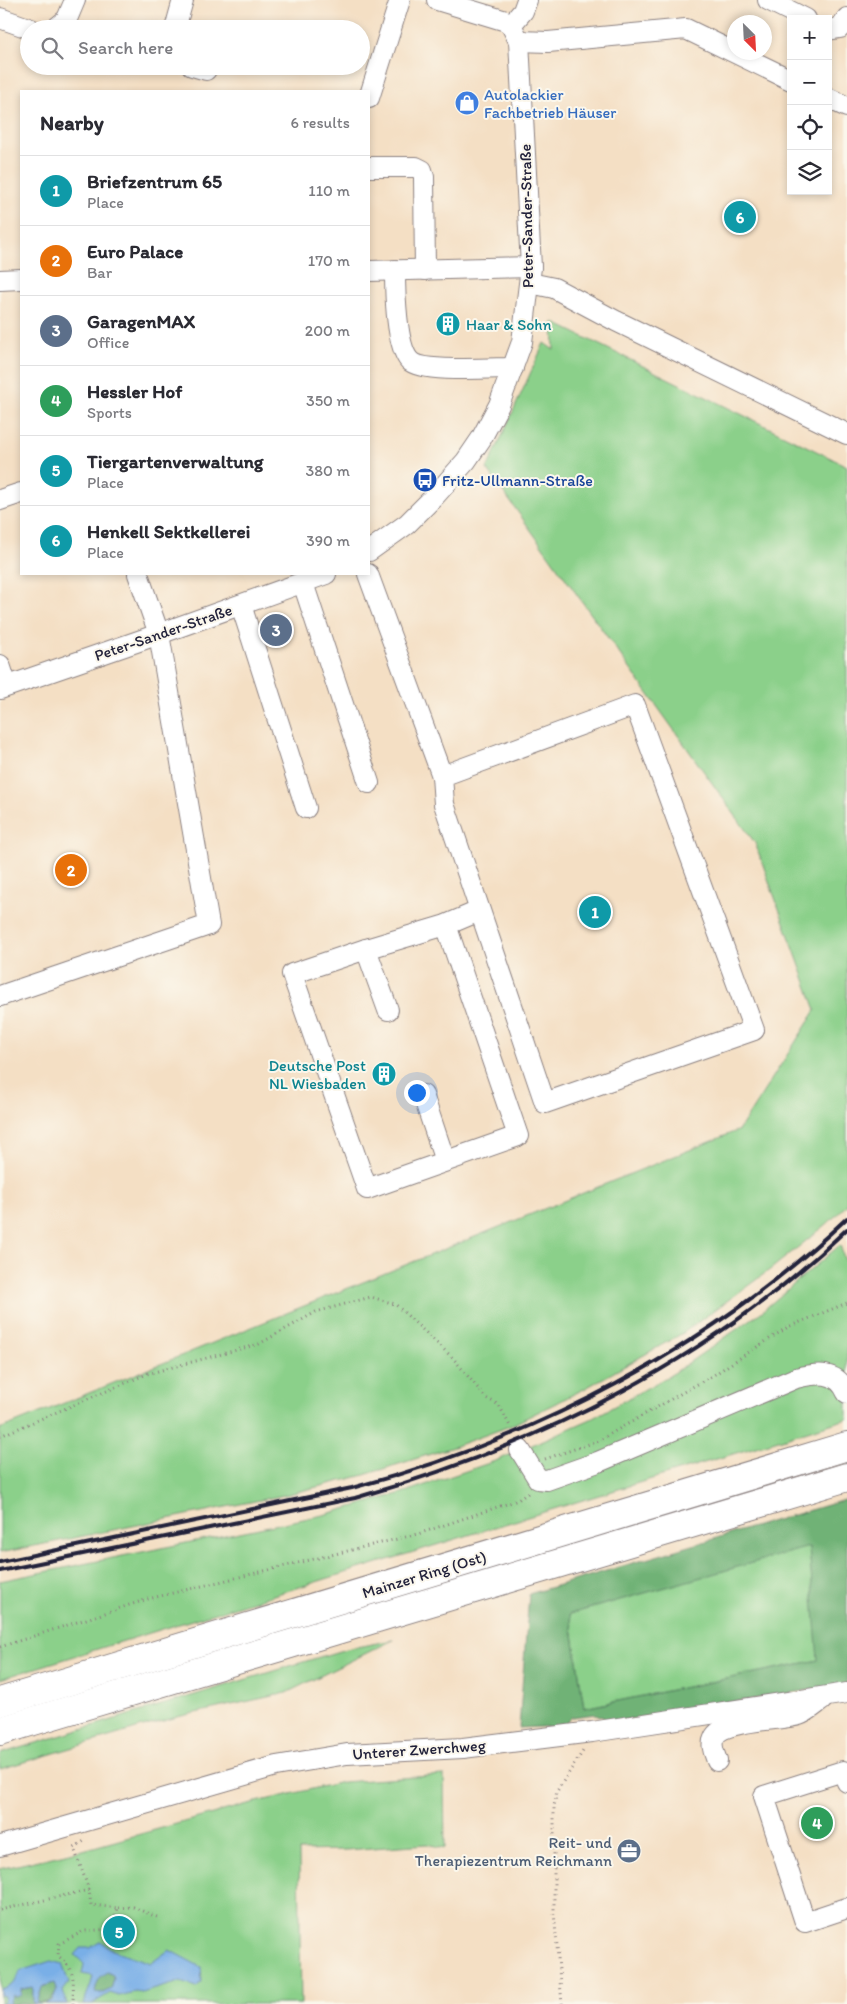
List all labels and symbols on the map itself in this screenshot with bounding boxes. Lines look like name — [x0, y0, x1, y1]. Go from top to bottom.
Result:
north arrow — [727, 15, 772, 60]
place label: Autolackier Fachbetrieb Häuser — [484, 85, 616, 122]
shop icon: Autolackier Fachbetrieb Häuser — [454, 90, 480, 116]
street label: Peter-Sander-Straße — [516, 143, 537, 288]
pin: 6 — [724, 198, 756, 236]
building icon: Haar & Sohn — [435, 311, 461, 337]
place label: Haar & Sohn — [466, 315, 552, 334]
bus stop icon: Fritz-Ullmann-Straße — [412, 467, 438, 493]
place label: Fritz-Ullmann-Straße — [442, 471, 593, 490]
street label: Peter-Sander-Straße — [92, 600, 235, 665]
pin: 3 — [260, 611, 292, 649]
pin: 2 — [55, 851, 87, 889]
pin: 1 — [579, 893, 611, 931]
place label: Deutsche Post NL Wiesbaden — [268, 1056, 366, 1093]
building icon: Deutsche Post NL Wiesbaden — [371, 1061, 397, 1087]
your location — [404, 1080, 430, 1106]
street label: Mainzer Ring (Ost) — [360, 1547, 489, 1602]
street label: Unterer Zwerchweg — [352, 1735, 487, 1764]
pin: 4 — [801, 1804, 833, 1842]
place label: Reit- und Therapiezentrum Reichmann — [415, 1833, 612, 1870]
office icon: Reit- und Therapiezentrum Reichmann — [616, 1838, 642, 1864]
pin: 5 — [103, 1913, 135, 1951]

